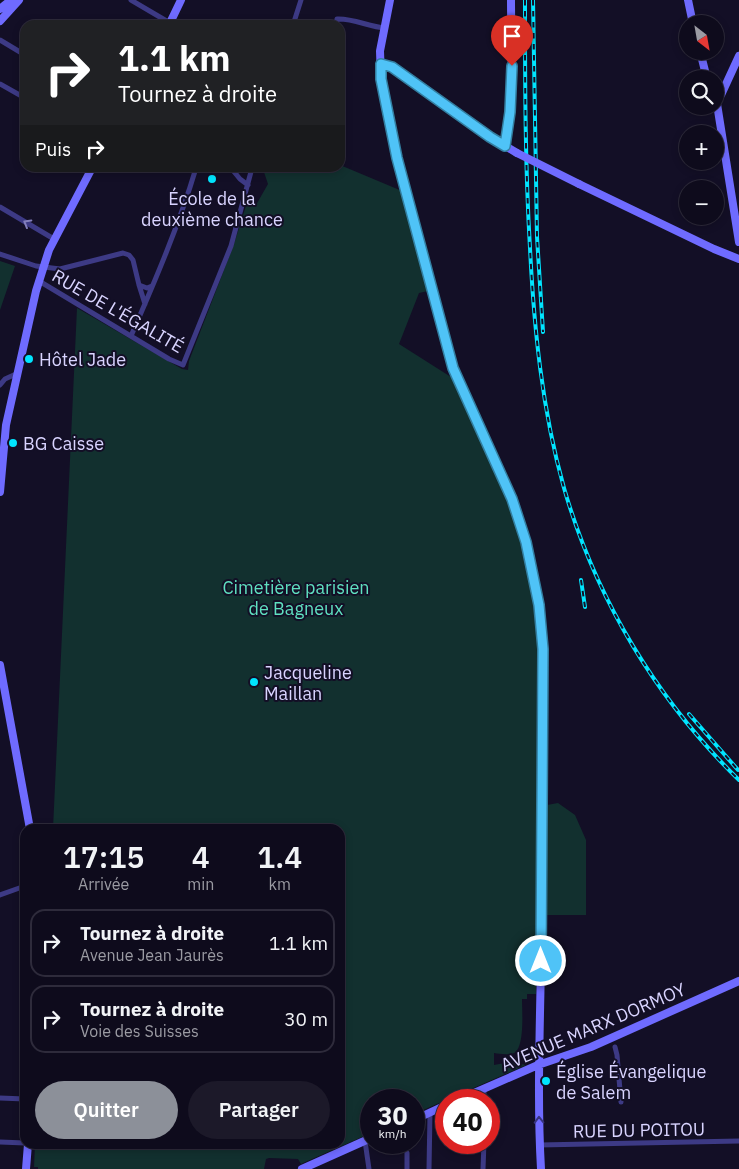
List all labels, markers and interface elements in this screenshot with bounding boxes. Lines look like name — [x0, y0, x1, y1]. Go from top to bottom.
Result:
pin — [491, 15, 533, 66]
north arrow — [679, 15, 724, 60]
map controls — [679, 15, 724, 225]
icon: arrive — [498, 22, 526, 50]
text: 1.1 km — [118, 35, 231, 81]
icon: right — [35, 40, 100, 105]
button: search — [679, 70, 724, 115]
text: Tournez à droite — [118, 79, 277, 108]
button: + — [679, 125, 724, 170]
icon: right — [81, 135, 109, 163]
text: Puis — [35, 137, 71, 161]
marker: École de la deuxième chance — [206, 173, 218, 185]
button: − — [679, 180, 724, 225]
place label: École de la deuxième chance — [141, 187, 283, 231]
one-way arrow — [24, 219, 33, 229]
street label: RUE DE L'ÉGALITÉ — [48, 264, 188, 358]
place label: Hôtel Jade — [39, 348, 126, 371]
marker: Hôtel Jade — [23, 353, 35, 365]
place label: BG Caisse — [23, 432, 104, 455]
marker: BG Caisse — [7, 437, 19, 449]
park label: Cimetière parisien de Bagneux — [222, 576, 370, 620]
place label: Jacqueline Maillan — [264, 661, 352, 705]
marker: Jacqueline Maillan — [248, 676, 260, 688]
text: 17:15 — [63, 837, 144, 876]
text: 4 — [192, 837, 210, 876]
text: 1.4 — [257, 837, 302, 876]
text: Arrivée — [78, 874, 129, 894]
text: min — [187, 874, 214, 894]
text: km — [268, 874, 291, 894]
text: Tournez à droite — [80, 921, 224, 945]
icon: right — [37, 929, 65, 957]
text: 1.1 km — [269, 931, 328, 955]
position arrow — [514, 934, 566, 986]
text: Avenue Jean Jaurès — [80, 945, 224, 965]
street label: AVENUE MARX DORMOY — [497, 977, 689, 1076]
text: Tournez à droite — [80, 997, 224, 1021]
icon: right — [37, 1005, 65, 1033]
text: 30 m — [284, 1007, 328, 1031]
text: Voie des Suisses — [80, 1021, 199, 1041]
place label: Église Évangelique de Salem — [556, 1060, 707, 1104]
marker: Église Évangelique de Salem — [540, 1075, 552, 1087]
button: Quitter — [35, 1081, 178, 1139]
button: Partager — [188, 1081, 330, 1139]
speed limit sign: 40 — [435, 1089, 500, 1154]
text: 30 — [377, 1099, 408, 1132]
one-way arrow — [534, 1116, 544, 1124]
street label: RUE DU POITOU — [573, 1117, 705, 1143]
text: km/h — [378, 1126, 407, 1141]

